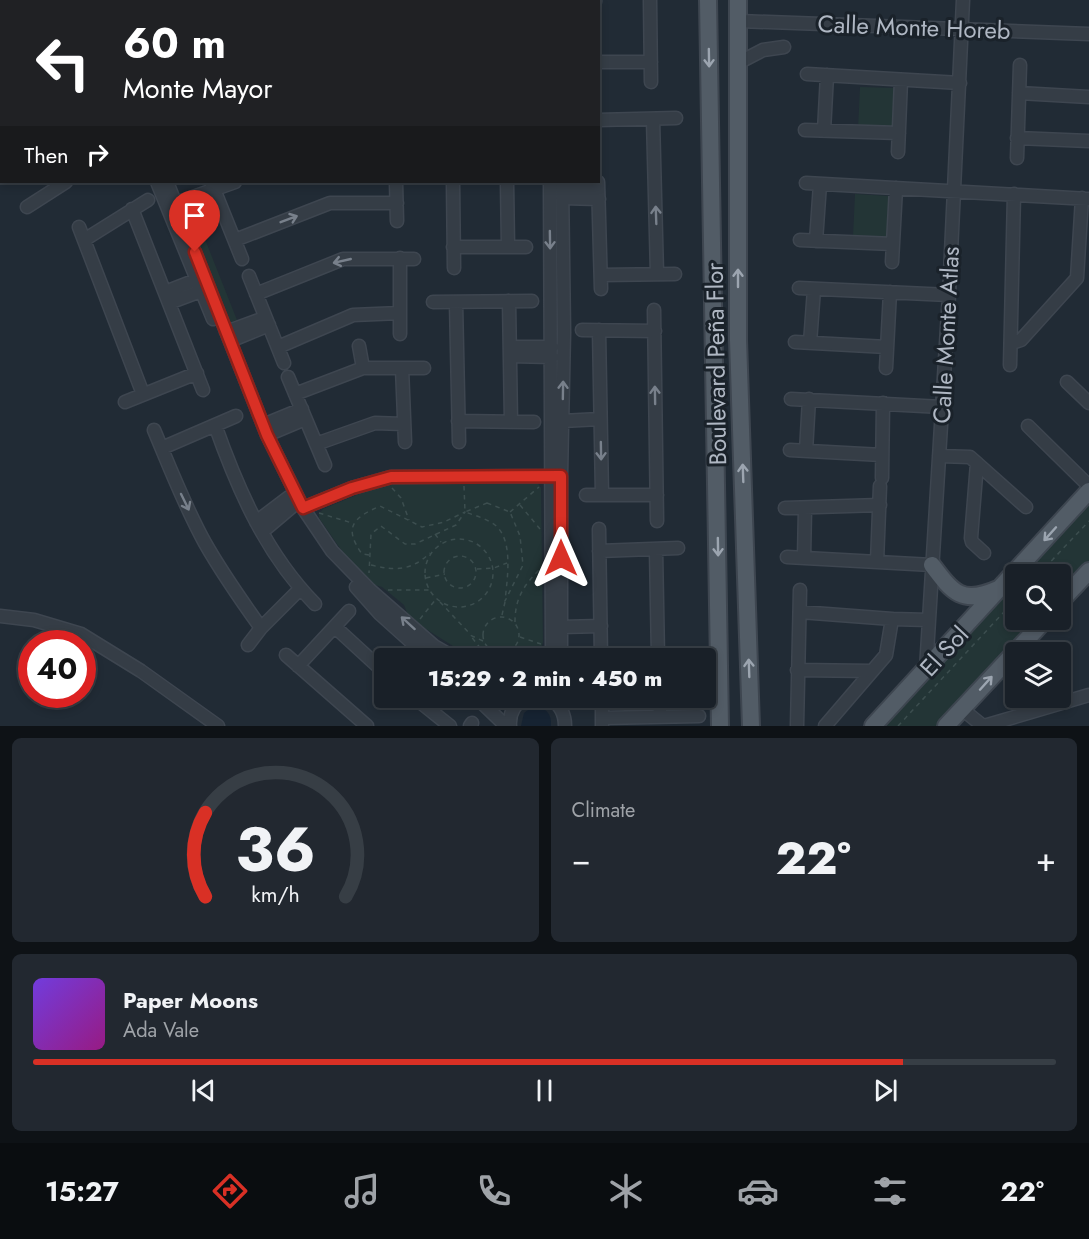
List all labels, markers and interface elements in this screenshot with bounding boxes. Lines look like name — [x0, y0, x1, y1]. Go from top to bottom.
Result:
street label: Calle Monte Horeb — [817, 6, 1011, 48]
text: 60 m — [123, 13, 226, 74]
icon: left — [24, 24, 102, 102]
one-way arrow — [703, 48, 715, 68]
text: Monte Mayor — [123, 69, 272, 108]
icon: right — [81, 138, 114, 171]
text: Then — [24, 139, 69, 171]
pin — [169, 190, 220, 252]
icon: arrive — [178, 199, 211, 232]
one-way arrow — [650, 206, 661, 226]
one-way arrow — [280, 213, 298, 224]
one-way arrow — [544, 229, 556, 249]
street label: Calle Monte Atlas — [924, 246, 968, 424]
one-way arrow — [333, 256, 352, 268]
street label: Boulevard Peña Flor — [697, 262, 735, 466]
one-way arrow — [732, 268, 744, 288]
one-way arrow — [557, 381, 569, 401]
one-way arrow — [650, 385, 661, 405]
one-way arrow — [595, 441, 607, 461]
one-way arrow — [737, 463, 748, 483]
one-way arrow — [179, 493, 191, 511]
position arrow — [529, 526, 593, 590]
one-way arrow — [1043, 526, 1057, 541]
one-way arrow — [712, 537, 723, 557]
map controls — [1005, 564, 1071, 708]
button: search — [1005, 564, 1071, 630]
one-way arrow — [400, 617, 416, 630]
street label: El Sol — [912, 618, 976, 684]
speed limit sign: 40 — [18, 630, 96, 708]
button: layers — [1005, 642, 1071, 708]
one-way arrow — [744, 658, 755, 678]
text: 15:29 · 2 min · 450 m — [428, 662, 662, 694]
one-way arrow — [979, 676, 993, 691]
text: Climate — [572, 796, 635, 825]
text: 36 — [235, 804, 315, 894]
text: 22° — [776, 826, 851, 891]
text: − — [572, 836, 591, 883]
text: + — [1036, 836, 1056, 883]
text: km/h — [251, 879, 299, 910]
text: Paper Moons — [123, 984, 258, 1016]
text: Ada Vale — [123, 1016, 199, 1045]
icon: previous — [187, 1074, 220, 1107]
icon: pause — [528, 1074, 561, 1107]
icon: next — [869, 1074, 902, 1107]
icon: directions — [209, 1170, 251, 1212]
icon: music — [341, 1170, 383, 1212]
icon: phone — [473, 1170, 515, 1212]
icon: climate — [605, 1170, 647, 1212]
icon: car — [737, 1170, 779, 1212]
icon: filters — [869, 1170, 911, 1212]
text: 15:27 — [45, 1172, 119, 1211]
text: 22° — [1001, 1172, 1044, 1211]

